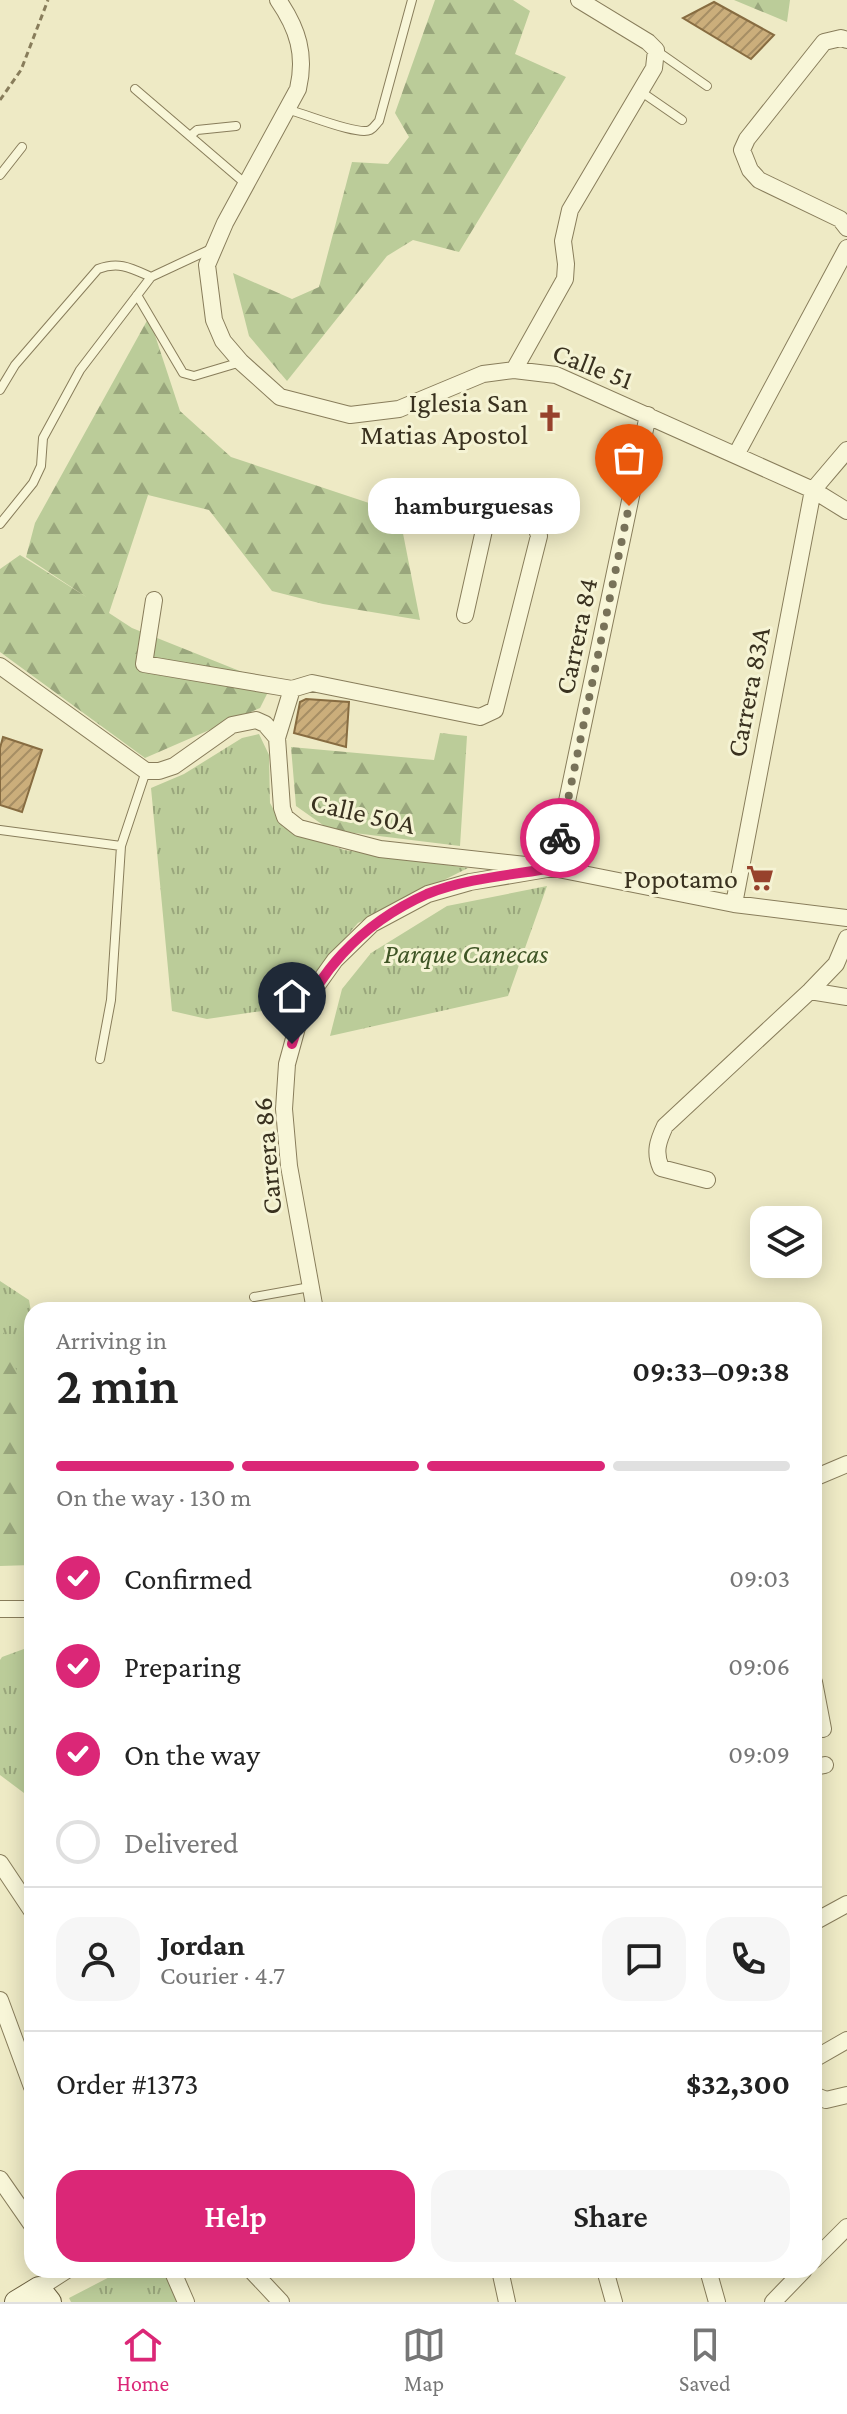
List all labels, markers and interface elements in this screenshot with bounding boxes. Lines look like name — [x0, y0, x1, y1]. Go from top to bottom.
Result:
street label: Calle 51 — [548, 336, 638, 396]
place label: Iglesia San Matias Apostol — [360, 387, 528, 450]
church icon: Iglesia San Matias Apostol — [535, 403, 565, 433]
pin — [595, 424, 663, 506]
icon: bag — [607, 436, 651, 480]
callout: hamburguesas — [369, 478, 581, 534]
text: hamburguesas — [395, 491, 553, 520]
street label: Carrera 84 — [549, 575, 603, 697]
street label: Carrera 83A — [720, 624, 776, 760]
street label: Calle 50A — [308, 786, 418, 840]
courier — [520, 798, 600, 878]
icon: bike — [538, 816, 582, 860]
place label: Popotamo — [624, 863, 738, 894]
supermarket icon: Popotamo — [745, 863, 775, 893]
park label: Parque Canecas — [384, 938, 549, 969]
pin — [258, 962, 326, 1044]
icon: home — [270, 974, 314, 1018]
street label: Carrera 86 — [246, 1096, 288, 1216]
map controls — [750, 1206, 822, 1278]
button: layers — [750, 1206, 822, 1278]
text: Arriving in — [56, 1326, 167, 1355]
text: 09:33–09:38 — [632, 1354, 790, 1387]
text: 2 min — [56, 1356, 179, 1414]
text: On the way · 130 m — [56, 1483, 251, 1512]
icon: check — [56, 1556, 100, 1600]
text: Confirmed — [124, 1562, 252, 1595]
text: 09:03 — [729, 1564, 790, 1593]
icon: check — [56, 1644, 100, 1688]
text: Preparing — [124, 1650, 241, 1683]
text: 09:06 — [728, 1652, 790, 1681]
icon: check — [56, 1732, 100, 1776]
text: On the way — [124, 1738, 260, 1771]
text: 09:09 — [728, 1740, 790, 1769]
text: Delivered — [124, 1826, 239, 1859]
button: person — [56, 1917, 140, 2001]
button: chat — [602, 1917, 686, 2001]
button: phone — [706, 1917, 790, 2001]
text: Jordan — [160, 1928, 245, 1961]
text: Courier · 4.7 — [160, 1961, 285, 1990]
text: Order #1373 — [56, 2067, 199, 2100]
text: $32,300 — [686, 2067, 790, 2100]
button: Help — [56, 2170, 415, 2262]
button: Share — [431, 2170, 790, 2262]
tab: Home — [116, 2323, 169, 2396]
tab: Map — [402, 2323, 446, 2396]
tab: Saved — [679, 2323, 731, 2396]

